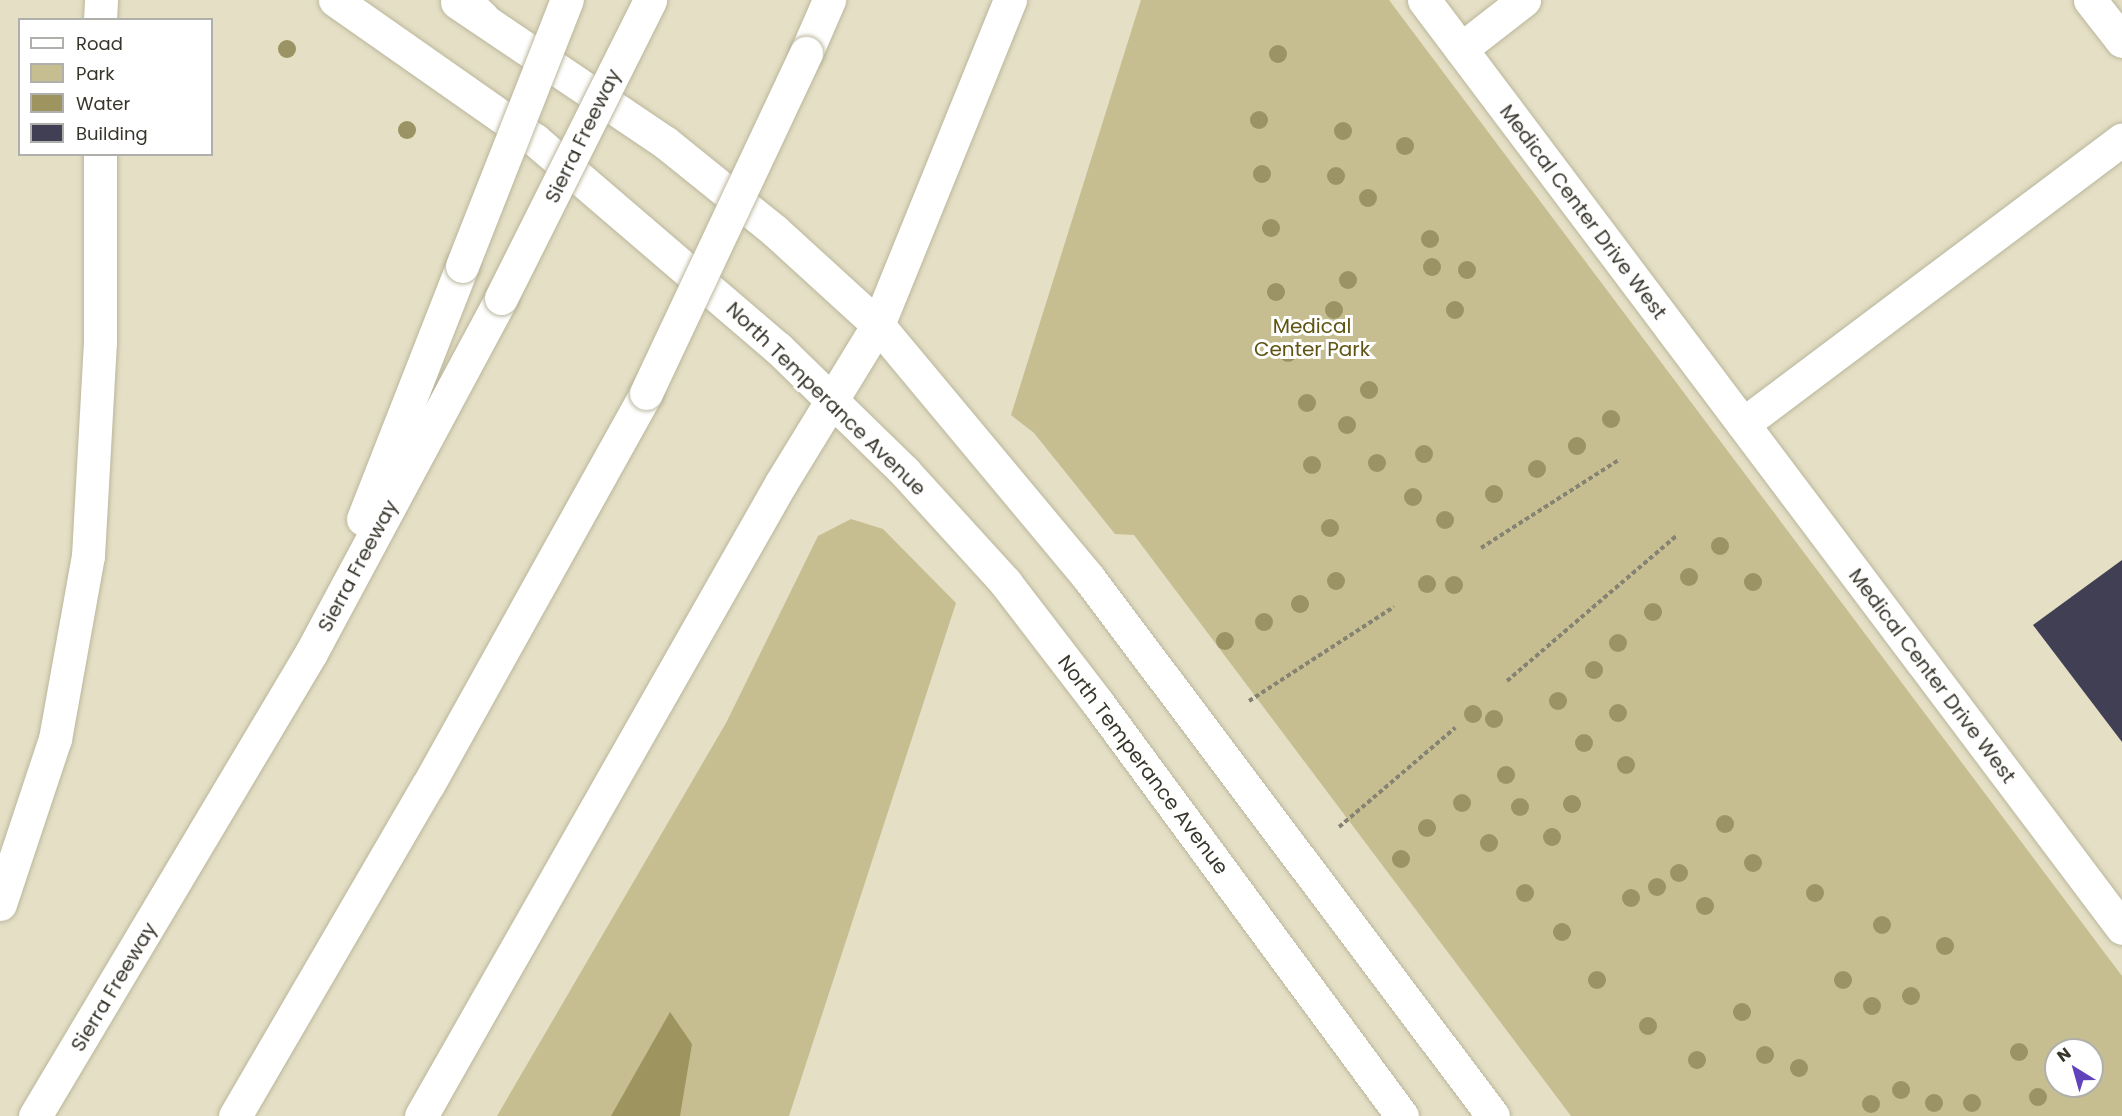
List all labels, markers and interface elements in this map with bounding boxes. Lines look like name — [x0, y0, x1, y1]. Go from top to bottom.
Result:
legend — [18, 18, 213, 156]
text: Road — [76, 31, 123, 56]
text: Park — [76, 61, 115, 86]
street label: Sierra Freeway — [540, 65, 626, 207]
text: Water — [76, 91, 130, 116]
street label: Medical Center Drive West — [1495, 100, 1671, 324]
text: Building — [76, 121, 148, 146]
street label: North Temperance Avenue — [721, 297, 931, 501]
park label: Medical Center Park — [1254, 315, 1370, 362]
street label: Sierra Freeway — [313, 496, 403, 636]
street label: Medical Center Drive West — [1844, 564, 2020, 788]
street label: North Temperance Avenue — [1053, 651, 1233, 879]
street label: Sierra Freeway — [66, 918, 162, 1056]
north arrow — [2044, 1038, 2104, 1098]
text: N — [2052, 1042, 2076, 1068]

